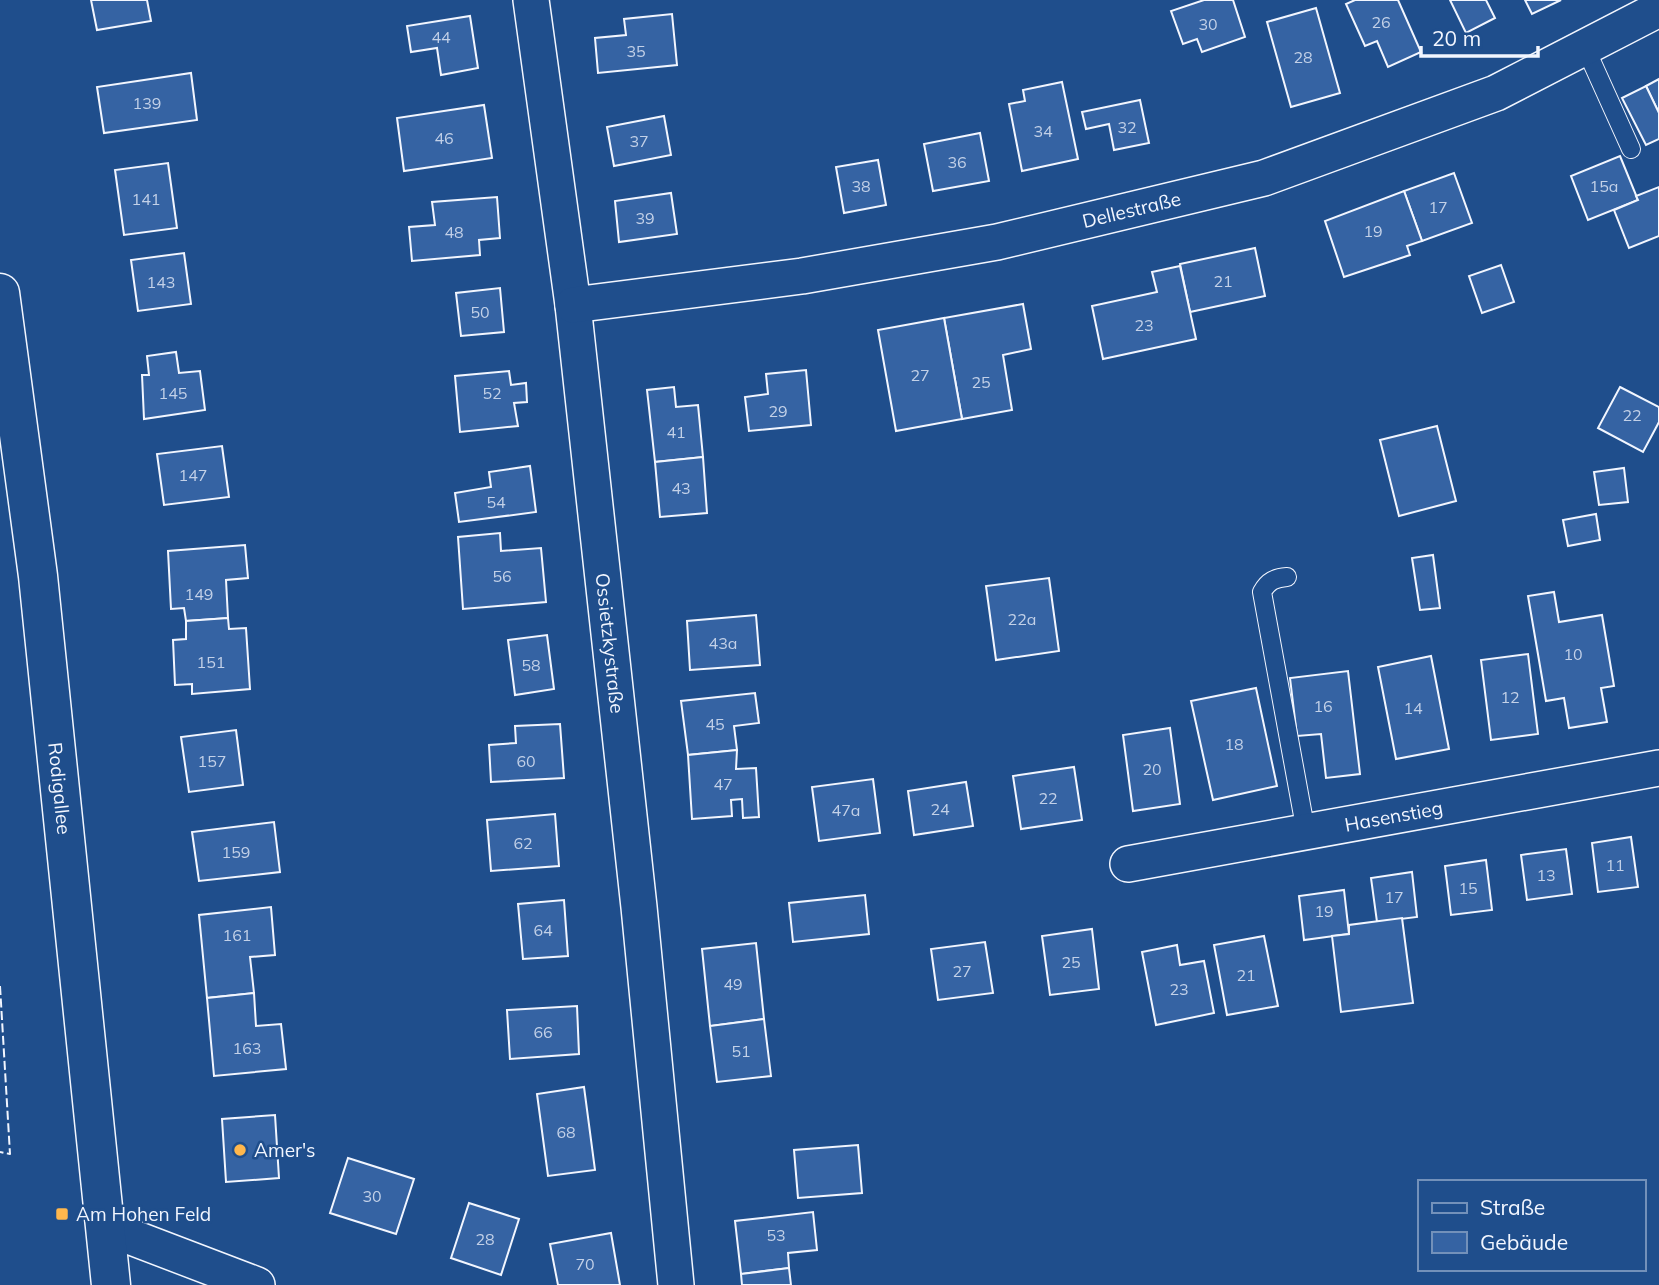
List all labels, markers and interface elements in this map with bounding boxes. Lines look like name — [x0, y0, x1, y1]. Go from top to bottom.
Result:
house number: 26 — [1371, 12, 1391, 32]
house number: 30 — [1198, 14, 1218, 34]
scale bar — [1421, 14, 1538, 58]
text: 20 m — [1432, 25, 1481, 51]
house number: 44 — [431, 27, 451, 47]
house number: 35 — [626, 41, 646, 61]
house number: 28 — [1293, 47, 1313, 67]
house number: 139 — [133, 93, 161, 113]
house number: 32 — [1117, 117, 1137, 137]
house number: 34 — [1033, 121, 1053, 141]
house number: 46 — [434, 128, 454, 148]
house number: 37 — [629, 131, 649, 151]
house number: 36 — [947, 152, 967, 172]
house number: 38 — [851, 176, 871, 196]
house number: 15a — [1590, 176, 1618, 196]
street label: Dellestraße — [1080, 186, 1183, 233]
house number: 141 — [132, 189, 160, 209]
house number: 17 — [1428, 197, 1448, 217]
house number: 39 — [635, 208, 655, 228]
house number: 19 — [1363, 221, 1383, 241]
house number: 48 — [444, 222, 464, 242]
house number: 21 — [1213, 271, 1233, 291]
house number: 143 — [147, 272, 175, 292]
house number: 50 — [470, 302, 490, 322]
house number: 23 — [1134, 315, 1154, 335]
house number: 27 — [910, 365, 930, 385]
house number: 25 — [971, 372, 991, 392]
house number: 145 — [159, 383, 187, 403]
house number: 52 — [482, 383, 502, 403]
house number: 29 — [768, 401, 788, 421]
house number: 22 — [1622, 405, 1642, 425]
house number: 41 — [666, 422, 686, 442]
house number: 147 — [179, 465, 207, 485]
house number: 43 — [671, 478, 691, 498]
house number: 54 — [486, 492, 506, 512]
house number: 56 — [492, 566, 512, 586]
street label: Ossietzkystraße — [590, 572, 630, 714]
house number: 149 — [185, 584, 213, 604]
house number: 22a — [1008, 609, 1036, 629]
house number: 43a — [709, 633, 737, 653]
house number: 10 — [1563, 644, 1583, 664]
house number: 151 — [197, 652, 225, 672]
house number: 58 — [521, 655, 541, 675]
house number: 12 — [1500, 687, 1520, 707]
house number: 16 — [1313, 696, 1333, 716]
house number: 14 — [1403, 698, 1423, 718]
house number: 45 — [705, 714, 725, 734]
house number: 18 — [1224, 734, 1244, 754]
street label: Rodigallee — [43, 741, 77, 836]
house number: 157 — [198, 751, 226, 771]
house number: 60 — [516, 751, 536, 771]
house number: 20 — [1142, 759, 1162, 779]
house number: 47 — [713, 774, 733, 794]
house number: 22 — [1038, 788, 1058, 808]
street label: Hasenstieg — [1343, 795, 1445, 837]
house number: 24 — [930, 799, 950, 819]
house number: 47a — [832, 800, 860, 820]
house number: 62 — [513, 833, 533, 853]
house number: 159 — [222, 842, 250, 862]
house number: 11 — [1605, 855, 1625, 875]
house number: 13 — [1536, 865, 1556, 885]
house number: 15 — [1458, 878, 1478, 898]
house number: 17 — [1384, 887, 1404, 907]
house number: 19 — [1314, 901, 1334, 921]
house number: 64 — [533, 920, 553, 940]
house number: 161 — [223, 925, 251, 945]
house number: 25 — [1061, 952, 1081, 972]
house number: 27 — [952, 961, 972, 981]
house number: 21 — [1236, 965, 1256, 985]
house number: 49 — [723, 974, 743, 994]
house number: 23 — [1169, 979, 1189, 999]
house number: 66 — [533, 1022, 553, 1042]
house number: 163 — [233, 1038, 261, 1058]
house number: 51 — [731, 1041, 751, 1061]
house number: 68 — [556, 1122, 576, 1142]
place label: Amer's — [254, 1138, 316, 1162]
marker: Amer's — [232, 1142, 248, 1158]
legend — [1418, 1180, 1645, 1271]
house number: 30 — [362, 1186, 382, 1206]
text: Straße — [1480, 1194, 1545, 1220]
place label: Am Hohen Feld — [76, 1202, 211, 1226]
marker: Am Hohen Feld — [54, 1206, 70, 1222]
house number: 53 — [766, 1225, 786, 1245]
house number: 28 — [475, 1229, 495, 1249]
text: Gebäude — [1480, 1229, 1568, 1255]
house number: 70 — [575, 1254, 595, 1274]

